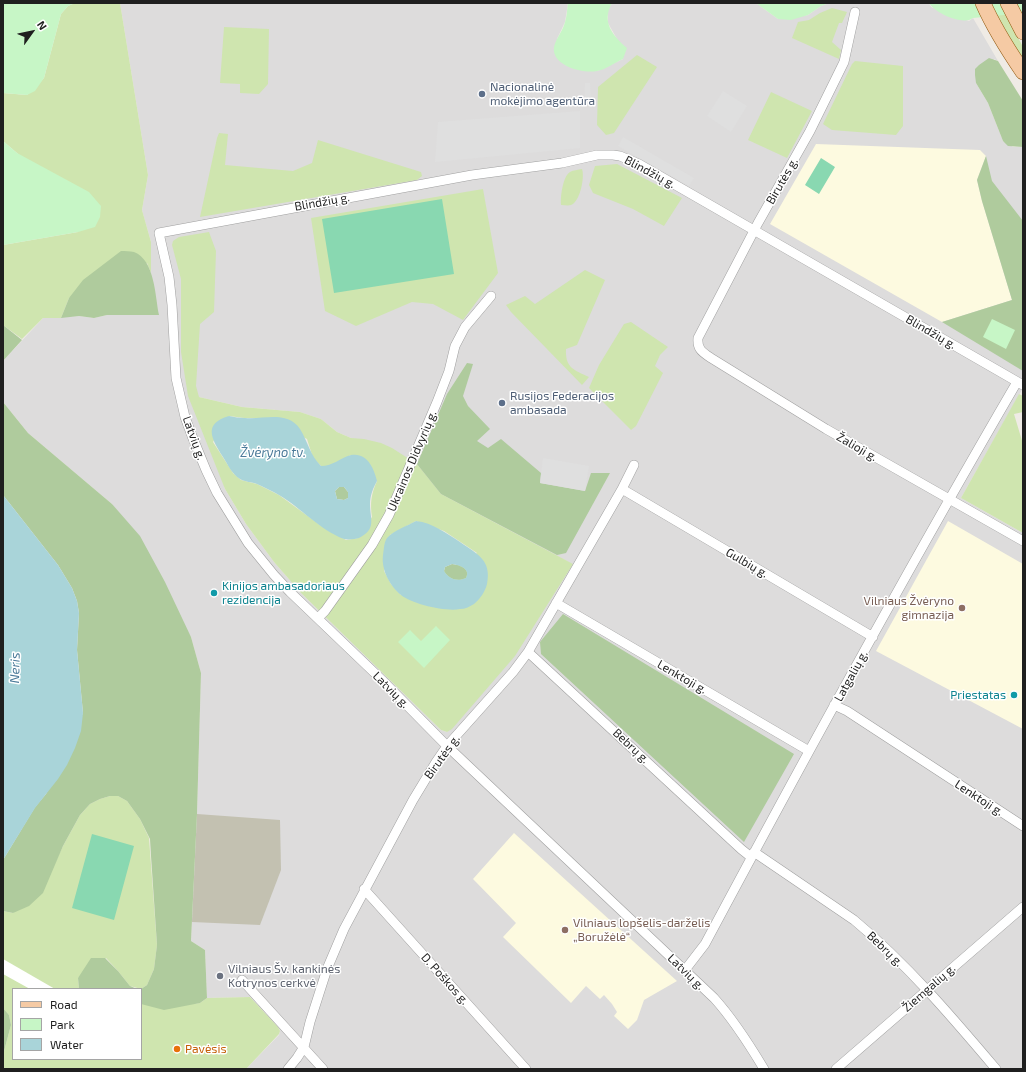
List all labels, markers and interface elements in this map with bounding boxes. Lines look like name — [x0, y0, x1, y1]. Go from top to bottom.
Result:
north arrow — [12, 12, 52, 52]
text: N — [35, 18, 50, 32]
place label: Nacionalinė mokėjimo agentūra — [490, 80, 595, 108]
marker: Nacionalinė mokėjimo agentūra — [477, 89, 487, 99]
street label: Blindžių g. — [622, 153, 678, 191]
street label: Birutės g. — [763, 155, 801, 207]
street label: Blindžių g. — [293, 190, 351, 214]
street label: Blindžių g. — [903, 312, 959, 352]
place label: Rusijos Federacijos ambasada — [510, 389, 614, 417]
marker: Rusijos Federacijos ambasada — [497, 398, 507, 408]
street label: Ukrainos Didvyrių g. — [384, 408, 440, 514]
street label: Latvių g. — [179, 414, 209, 462]
street label: Žalioji g. — [834, 430, 880, 464]
water label: Žvėryno tv. — [240, 445, 306, 461]
street label: Gulbių g. — [723, 545, 771, 581]
place label: Kinijos ambasadoriaus rezidencija — [222, 579, 345, 607]
marker: Kinijos ambasadoriaus rezidencija — [209, 588, 219, 598]
place label: Vilniaus Žvėryno gimnazija — [864, 594, 954, 622]
marker: Vilniaus Žvėryno gimnazija — [957, 603, 967, 613]
street label: Latgalių g. — [831, 648, 871, 704]
water label: Neris — [7, 652, 23, 684]
street label: Lenktoji g. — [655, 657, 709, 697]
street label: Latvių g. — [370, 669, 412, 711]
place label: Priestatas — [950, 688, 1006, 702]
marker: Priestatas — [1009, 690, 1019, 700]
street label: Bebrų g. — [610, 726, 652, 766]
street label: Birutės g. — [421, 732, 463, 782]
street label: Lenktoji g. — [952, 777, 1006, 819]
place label: Vilniaus lopšelis-darželis „Boružėlė“ — [573, 916, 710, 944]
marker: Vilniaus lopšelis-darželis „Boružėlė“ — [560, 925, 570, 935]
street label: Bebrų g. — [864, 928, 906, 970]
street label: D. Poškos g. — [418, 950, 472, 1008]
street label: Latvių g. — [665, 951, 707, 993]
street label: Žiemgalių g. — [900, 961, 958, 1015]
place label: Vilniaus Šv. kankinės Kotrynos cerkvė — [228, 962, 340, 990]
marker: Vilniaus Šv. kankinės Kotrynos cerkvė — [215, 971, 225, 981]
legend — [12, 988, 142, 1060]
text: Road — [50, 997, 78, 1011]
text: Park — [50, 1017, 75, 1031]
text: Water — [50, 1037, 84, 1051]
place label: Pavėsis — [185, 1042, 227, 1056]
marker: Pavėsis — [172, 1044, 182, 1054]

